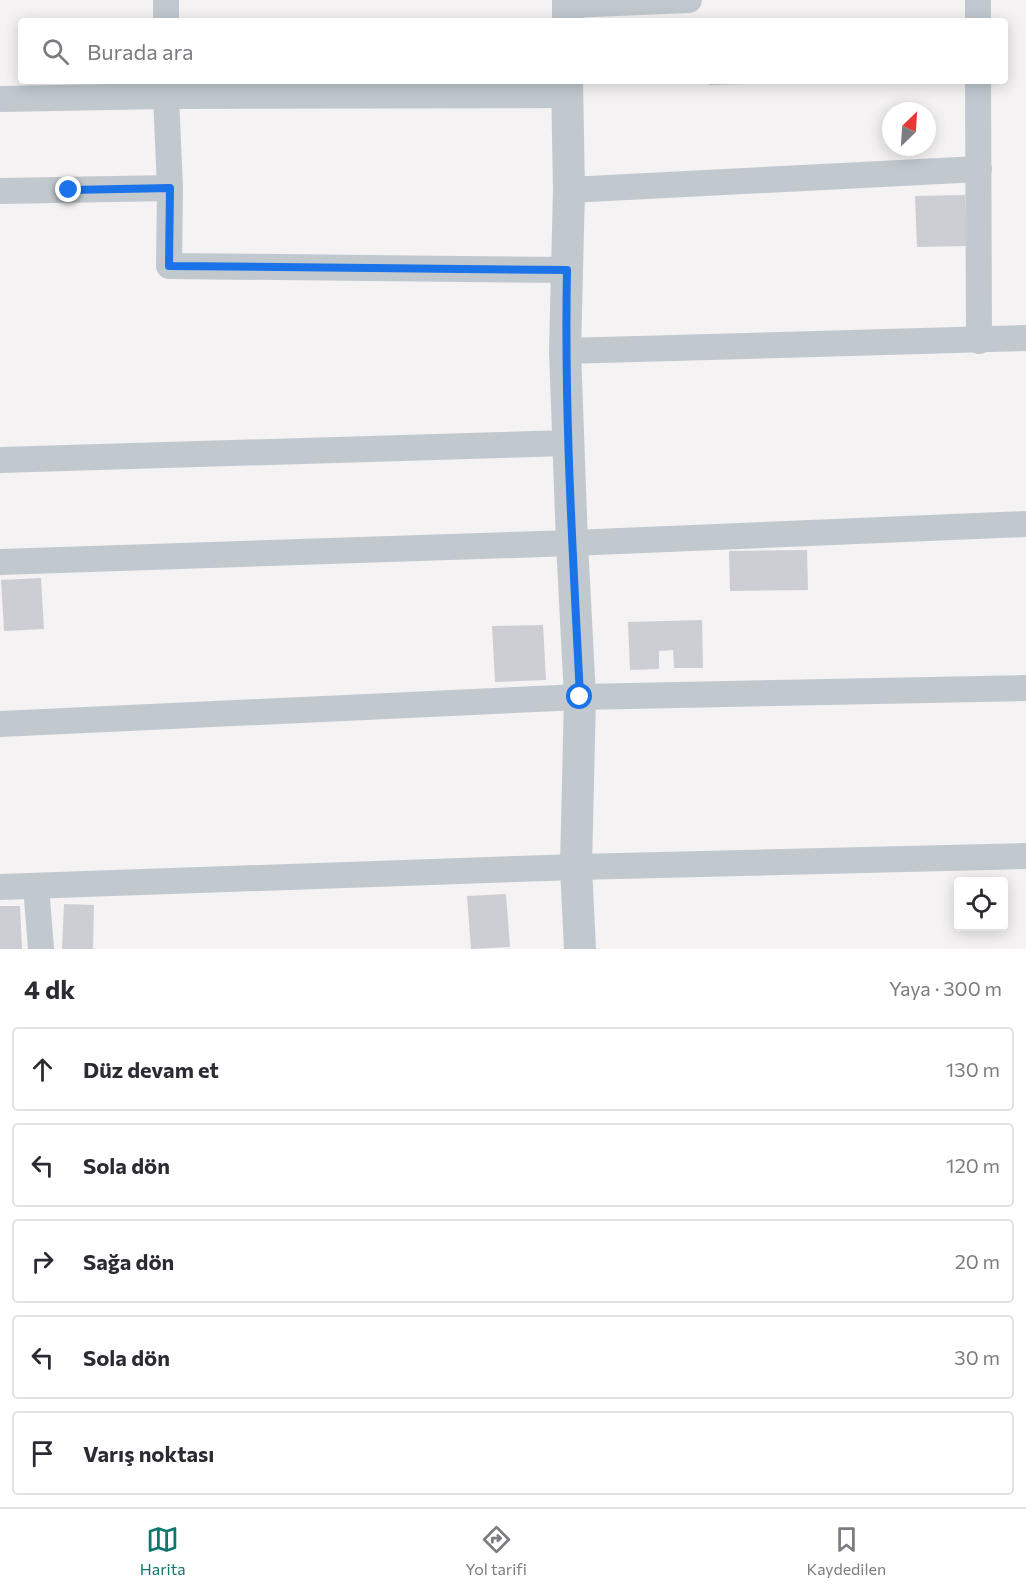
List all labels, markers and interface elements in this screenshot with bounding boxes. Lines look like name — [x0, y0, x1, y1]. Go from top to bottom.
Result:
search box — [18, 18, 1008, 84]
icon: search — [39, 35, 72, 68]
text: Burada ara — [87, 38, 194, 65]
north arrow — [882, 102, 936, 156]
route end — [55, 176, 81, 202]
route start — [566, 683, 592, 709]
map controls — [954, 877, 1008, 931]
button: locate — [954, 877, 1008, 931]
text: 4 dk — [24, 973, 75, 1004]
text: Yaya · 300 m — [889, 976, 1002, 1000]
icon: ahead — [26, 1053, 59, 1086]
text: Düz devam et — [83, 1056, 219, 1083]
text: 130 m — [946, 1057, 1000, 1081]
icon: left — [26, 1149, 59, 1182]
text: Sola dön — [83, 1152, 170, 1179]
text: 120 m — [946, 1153, 1000, 1177]
icon: right — [26, 1245, 59, 1278]
text: Sağa dön — [83, 1248, 174, 1275]
text: 20 m — [955, 1249, 1000, 1273]
icon: left — [26, 1341, 59, 1374]
text: Sola dön — [83, 1344, 170, 1371]
text: 30 m — [954, 1345, 1000, 1369]
icon: arrive — [26, 1437, 59, 1470]
text: Varış noktası — [83, 1440, 214, 1467]
tab: Harita — [140, 1523, 186, 1578]
tab: Yol tarifi — [465, 1523, 527, 1578]
tab: Kaydedilen — [806, 1523, 886, 1578]

